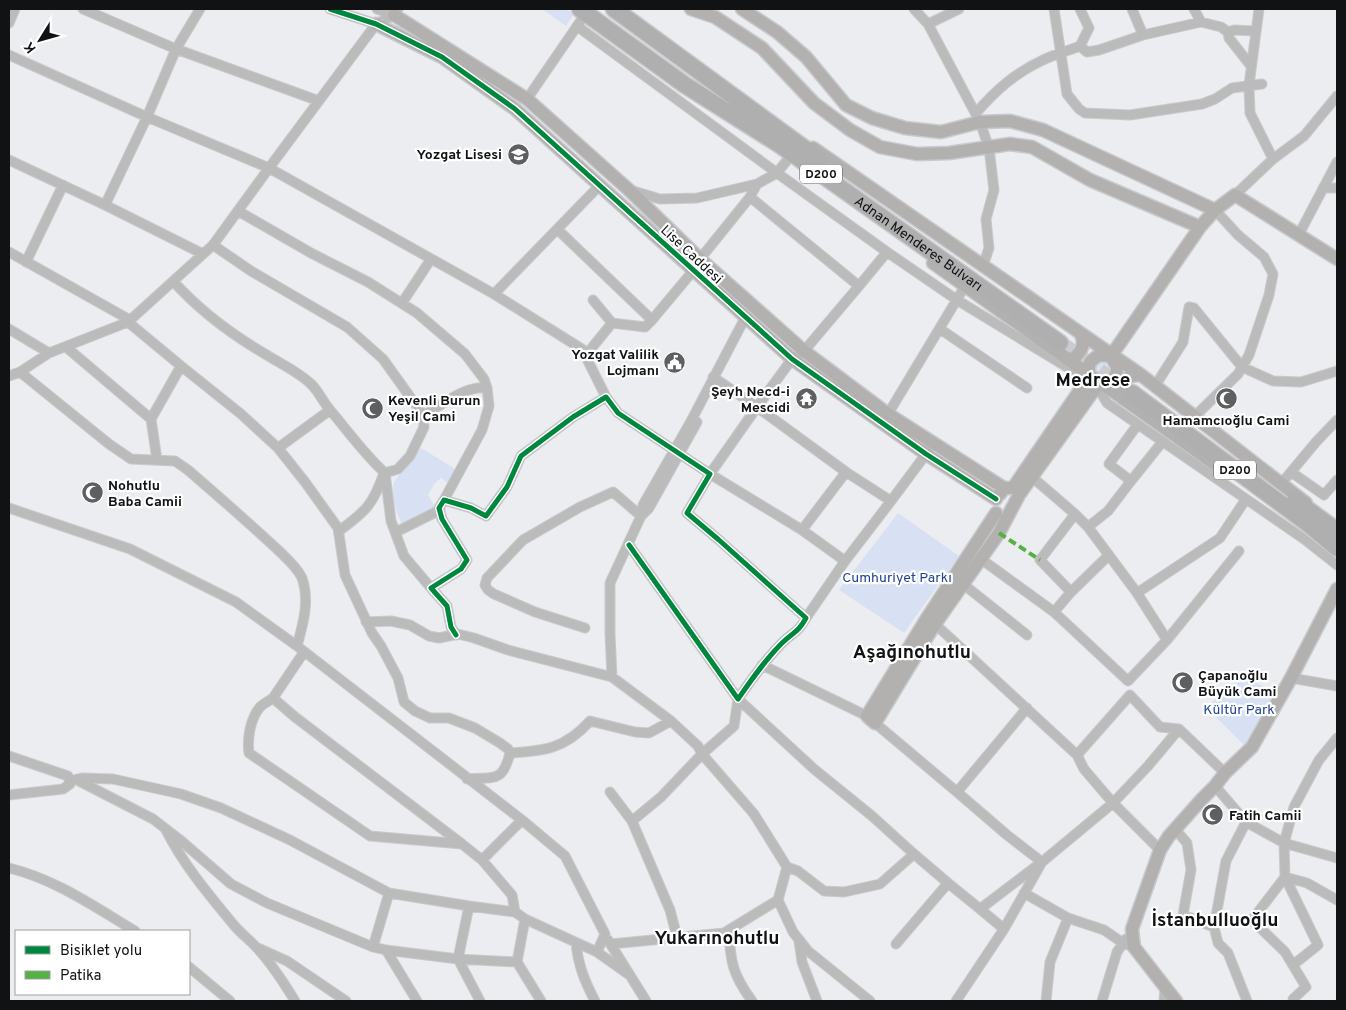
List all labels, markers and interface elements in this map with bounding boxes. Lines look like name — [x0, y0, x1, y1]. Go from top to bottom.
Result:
north arrow — [15, 15, 65, 65]
text: K — [21, 38, 41, 56]
school or university icon: Yozgat Lisesi — [506, 142, 530, 166]
place label: Yozgat Lisesi — [417, 147, 502, 164]
road number: D200 — [800, 164, 842, 183]
street label: Adnan Menderes Bulvarı — [851, 193, 985, 296]
street label: Lise Caddesi — [656, 222, 725, 288]
place label: Yozgat Valilik Lojmanı — [571, 347, 659, 380]
public building icon: Yozgat Valilik Lojmanı — [663, 350, 687, 374]
district label: Medrese — [1056, 369, 1130, 393]
place label: Şeyh Necd-i Mescidi — [711, 384, 790, 417]
mosque icon: Hamamcıoğlu Cami — [1214, 386, 1238, 410]
temple icon: Şeyh Necd-i Mescidi — [794, 387, 818, 411]
place label: Kevenli Burun Yeşil Cami — [388, 393, 481, 426]
mosque icon: Kevenli Burun Yeşil Cami — [360, 396, 384, 420]
place label: Hamamcıoğlu Cami — [1163, 413, 1289, 430]
road number: D200 — [1214, 460, 1256, 480]
place label: Nohutlu Baba Camii — [108, 478, 182, 511]
mosque icon: Nohutlu Baba Camii — [80, 481, 104, 505]
park label: Cumhuriyet Parkı — [842, 570, 952, 587]
district label: Aşağınohutlu — [853, 641, 971, 665]
place label: Çapanoğlu Büyük Cami — [1198, 668, 1277, 701]
mosque icon: Çapanoğlu Büyük Cami — [1170, 671, 1194, 695]
park label: Kültür Park — [1203, 702, 1275, 719]
mosque icon: Fatih Camii — [1201, 803, 1225, 827]
place label: Fatih Camii — [1229, 808, 1301, 825]
district label: İstanbulluoğlu — [1151, 908, 1279, 933]
district label: Yukarınohutlu — [654, 927, 780, 951]
legend — [15, 930, 190, 995]
text: Bisiklet yolu — [60, 942, 142, 961]
text: Patika — [60, 967, 101, 986]

